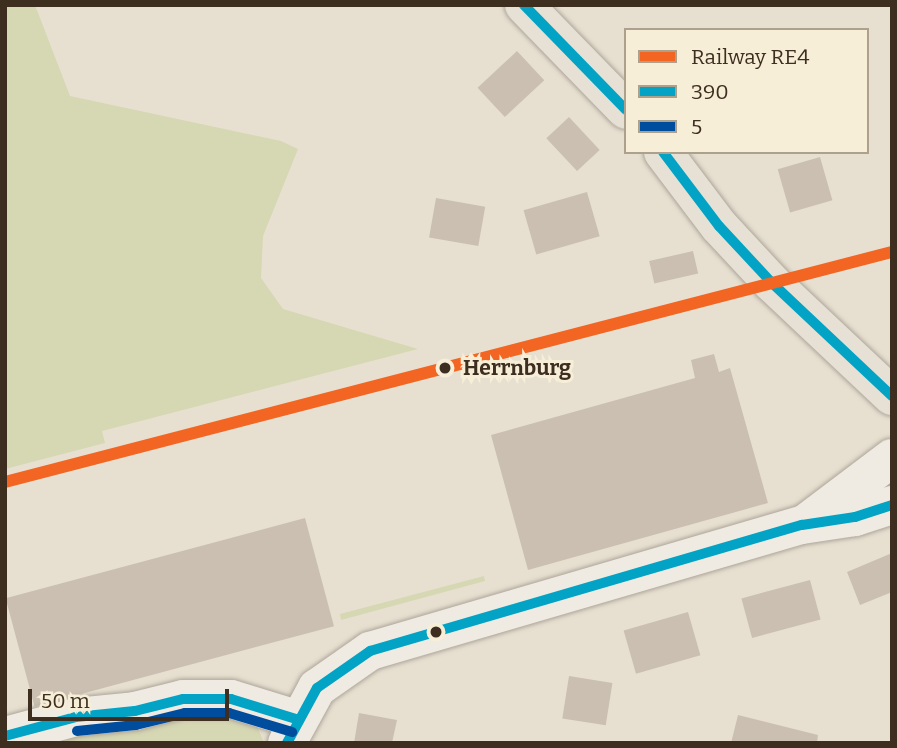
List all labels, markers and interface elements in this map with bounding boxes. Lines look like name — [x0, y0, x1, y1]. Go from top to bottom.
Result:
legend — [624, 28, 869, 154]
text: Railway RE4 — [691, 44, 810, 70]
text: 390 — [691, 79, 729, 105]
text: 5 — [691, 114, 702, 140]
place label: Herrnburg — [463, 355, 571, 381]
marker: Herrnburg — [433, 356, 457, 380]
unlabelled marker — [429, 625, 443, 639]
scale bar — [32, 674, 233, 718]
text: 50 m — [41, 688, 90, 714]

